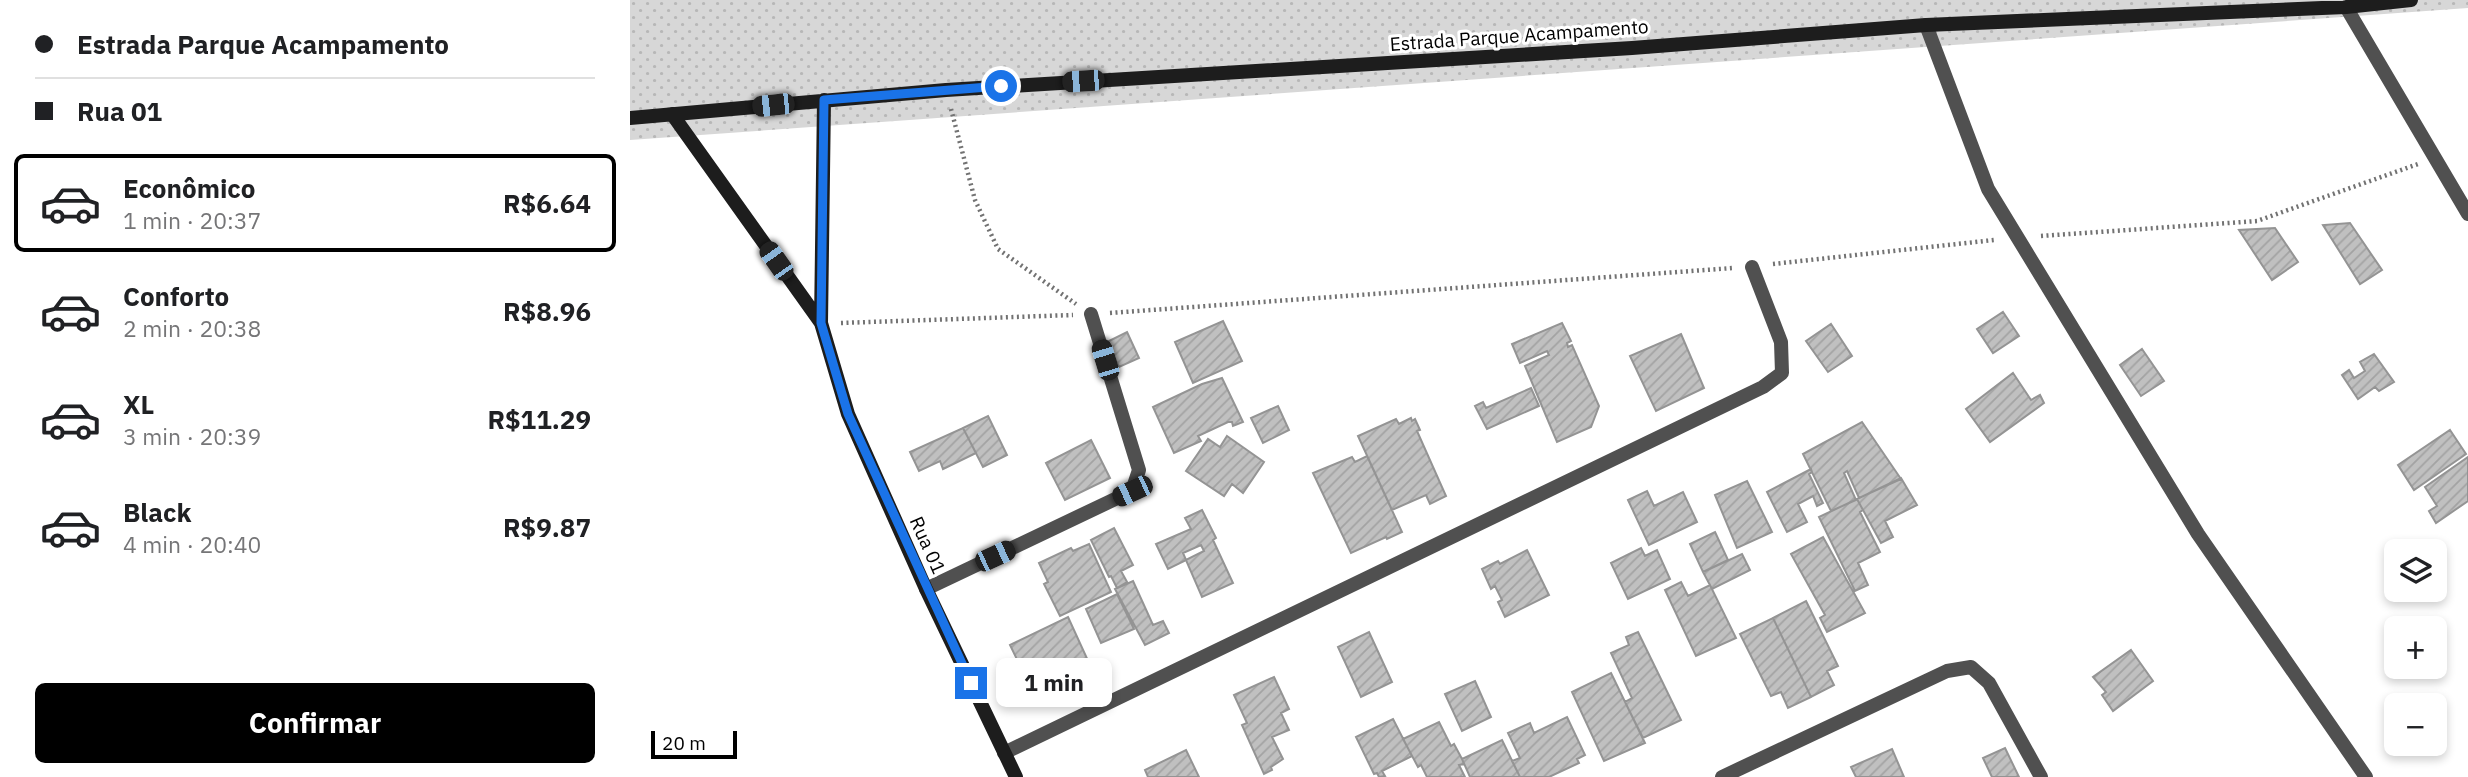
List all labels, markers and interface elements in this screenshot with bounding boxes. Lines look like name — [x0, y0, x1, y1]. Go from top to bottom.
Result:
street label: Estrada Parque Acampamento — [1389, 14, 1649, 56]
text: Estrada Parque Acampamento — [77, 27, 449, 61]
car — [1062, 69, 1105, 93]
route start — [985, 70, 1017, 102]
car — [752, 92, 795, 118]
text: Rua 01 — [77, 94, 162, 128]
text: Econômico — [123, 171, 255, 205]
icon: car — [39, 172, 102, 235]
text: R$6.64 — [503, 186, 591, 220]
text: 1 min · 20:37 — [123, 205, 261, 235]
car — [756, 238, 797, 284]
text: Conforto — [123, 279, 229, 313]
icon: car — [39, 280, 102, 343]
text: R$8.96 — [503, 294, 591, 328]
text: 2 min · 20:38 — [123, 313, 261, 343]
car — [1089, 337, 1122, 383]
text: XL — [123, 387, 154, 421]
icon: car — [39, 388, 102, 451]
text: R$11.29 — [487, 402, 591, 436]
text: 3 min · 20:39 — [123, 421, 261, 451]
car — [1109, 473, 1156, 509]
text: Black — [123, 495, 191, 529]
icon: car — [39, 496, 102, 559]
text: R$9.87 — [503, 510, 591, 544]
street label: Rua 01 — [905, 513, 951, 577]
text: 4 min · 20:40 — [123, 529, 261, 559]
car — [972, 538, 1019, 574]
map controls — [2384, 539, 2447, 756]
button: layers — [2384, 539, 2447, 602]
button: + — [2384, 616, 2447, 679]
callout: 1 min — [996, 658, 1111, 708]
route end — [955, 667, 987, 699]
text: 1 min — [1024, 667, 1084, 697]
button: Confirmar — [35, 683, 595, 763]
button: − — [2384, 693, 2447, 756]
scale bar — [651, 728, 737, 760]
text: 20 m — [662, 731, 706, 755]

